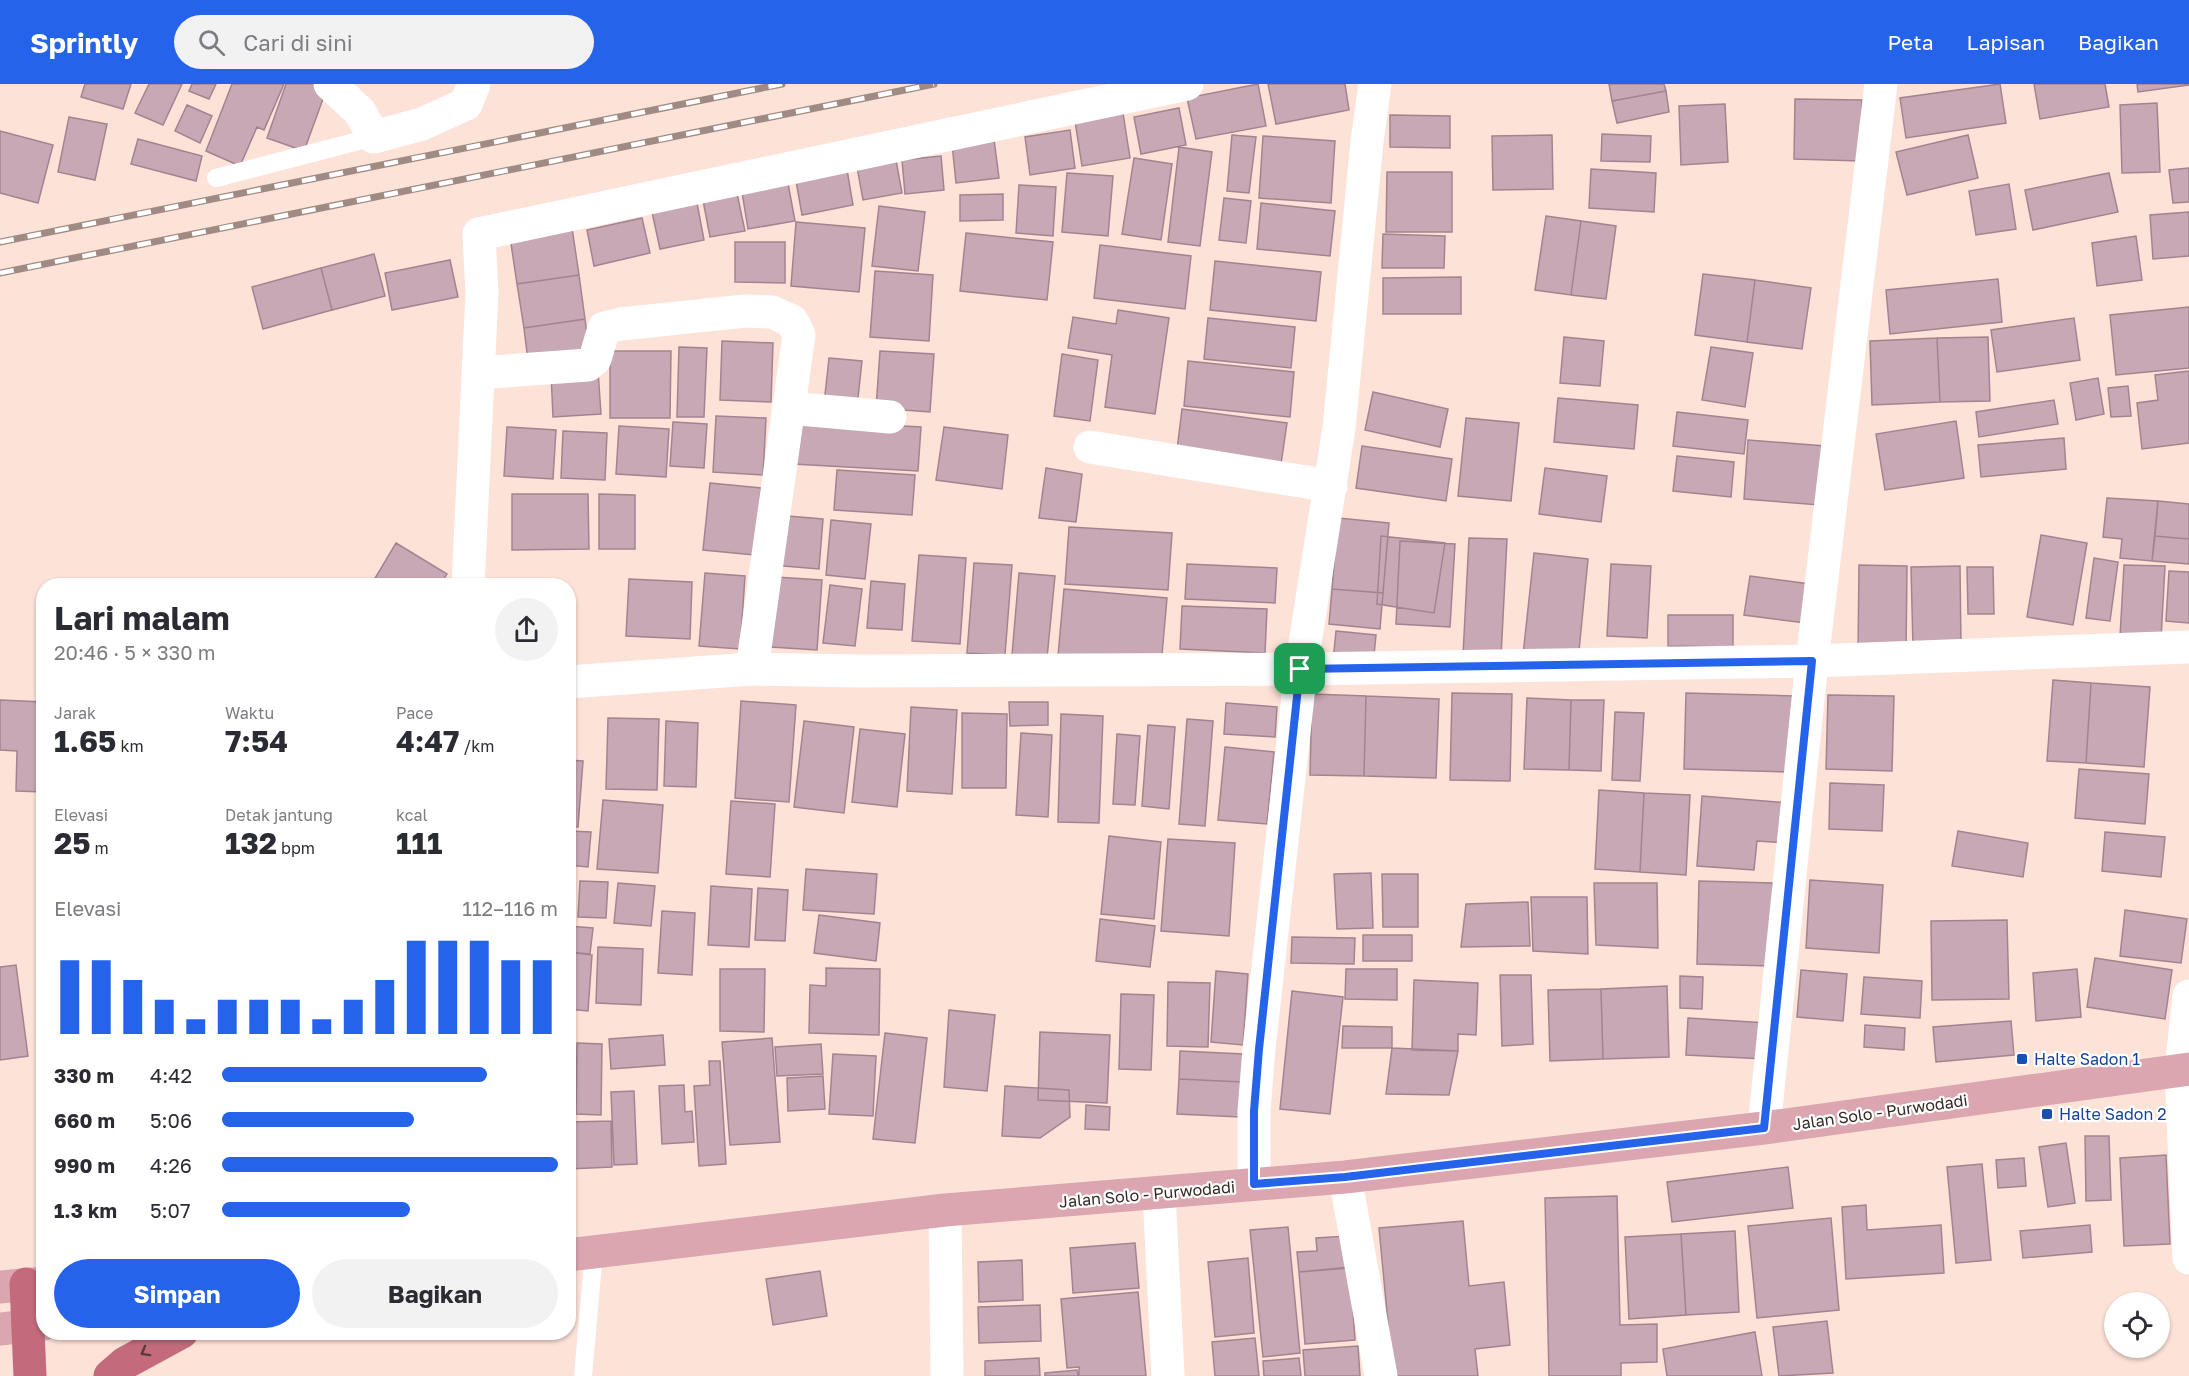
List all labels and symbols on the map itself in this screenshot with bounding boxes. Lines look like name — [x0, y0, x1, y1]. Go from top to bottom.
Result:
pin — [1274, 643, 1325, 694]
place label: Halte Sadon 1 — [2034, 1049, 2140, 1069]
marker: Halte Sadon 1 — [2015, 1052, 2029, 1066]
street label: Jalan Solo - Purwodadi — [1791, 1090, 1969, 1134]
place label: Halte Sadon 2 — [2059, 1104, 2167, 1124]
marker: Halte Sadon 2 — [2040, 1107, 2054, 1121]
street label: Jalan Solo - Purwodadi — [1058, 1176, 1236, 1212]
one-way arrow — [141, 1345, 151, 1356]

